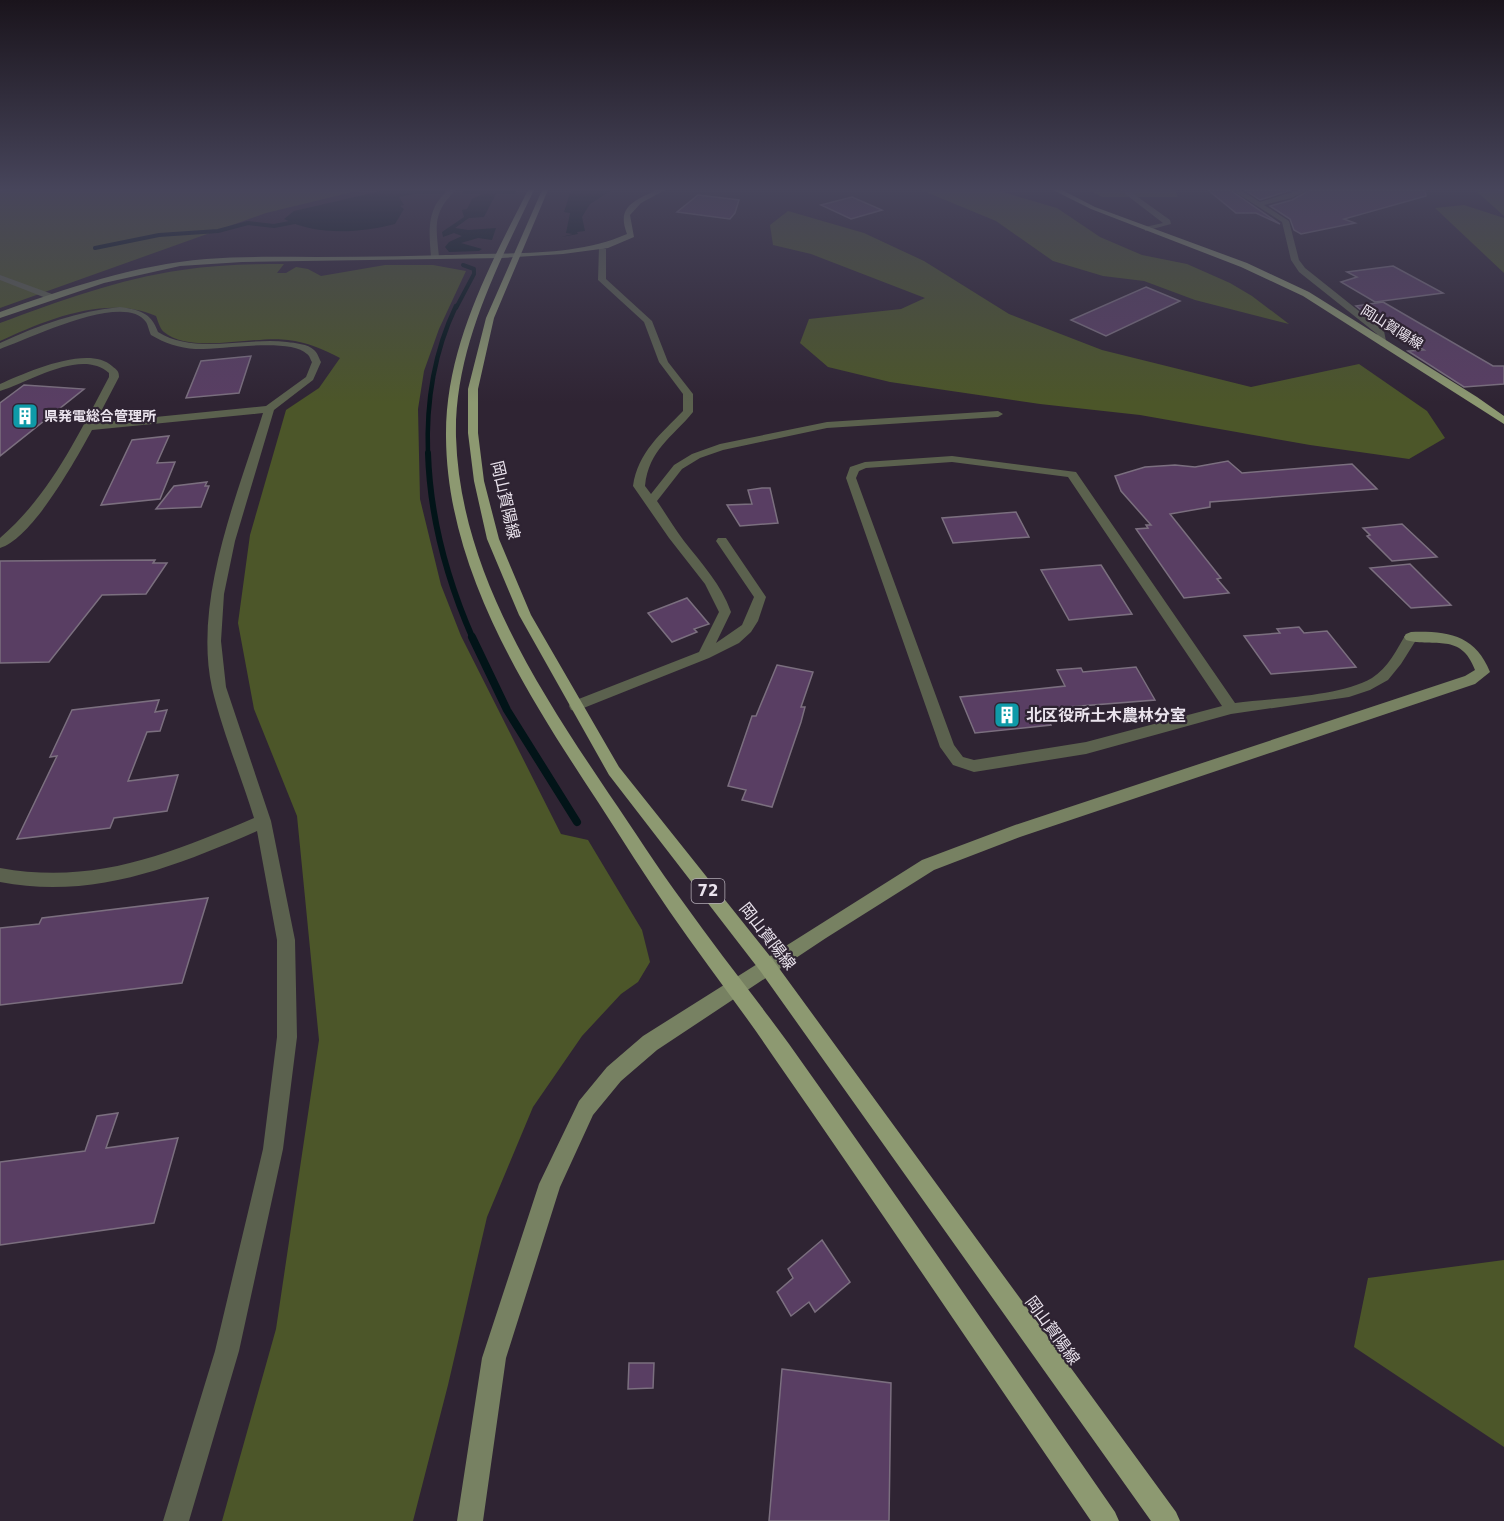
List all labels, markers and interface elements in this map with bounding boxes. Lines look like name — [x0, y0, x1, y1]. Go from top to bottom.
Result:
street label: 岡山賀陽線 — [1358, 302, 1426, 352]
building icon: 県発電総合管理所 — [10, 401, 40, 431]
place label: 県発電総合管理所 — [44, 408, 156, 424]
street label: 岡山賀陽線 — [487, 459, 524, 541]
building icon: 北区役所土木農林分室 — [992, 700, 1022, 730]
place label: 北区役所土木農林分室 — [1026, 706, 1186, 725]
road number: 72 — [692, 879, 724, 903]
street label: 岡山賀陽線 — [735, 899, 800, 974]
street label: 岡山賀陽線 — [1021, 1292, 1084, 1368]

